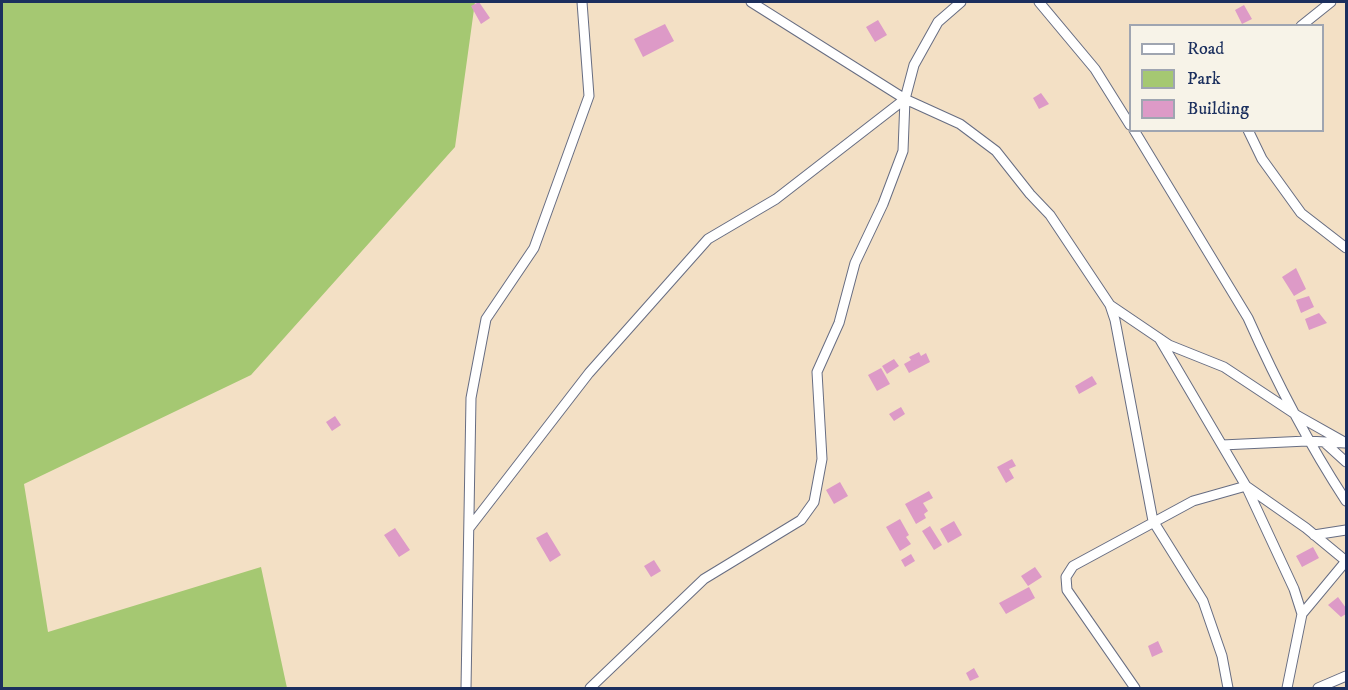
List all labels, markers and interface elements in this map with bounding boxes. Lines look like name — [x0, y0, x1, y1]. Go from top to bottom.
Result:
legend — [1129, 24, 1324, 132]
text: Road — [1187, 38, 1224, 60]
text: Park — [1187, 68, 1221, 90]
text: Building — [1187, 98, 1249, 120]

